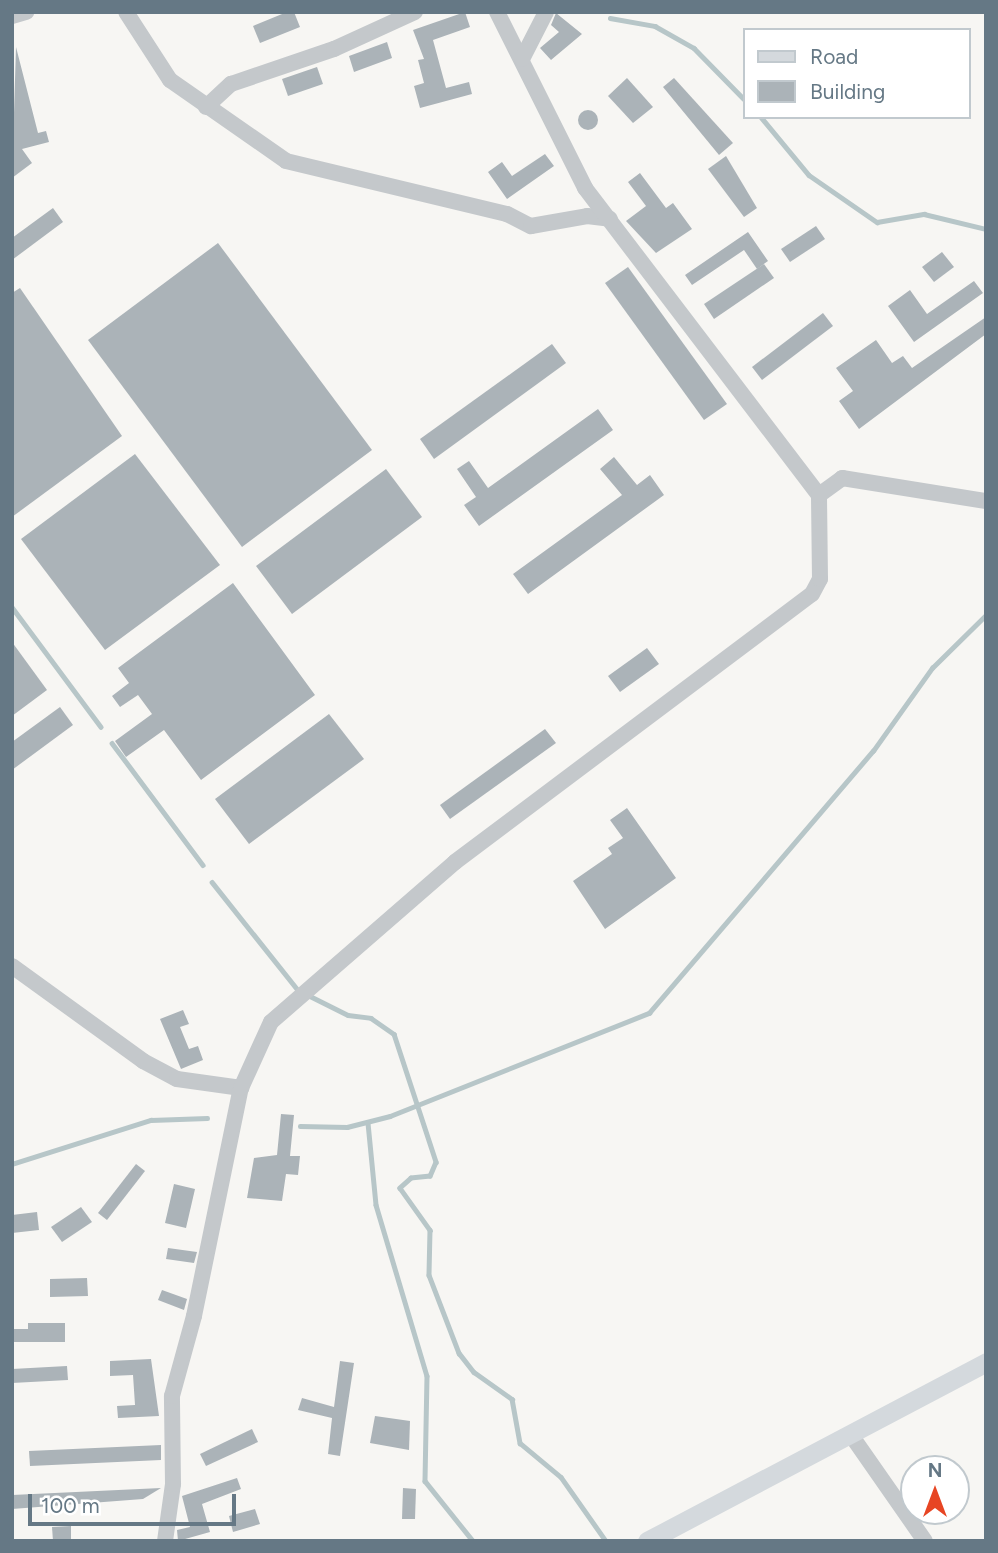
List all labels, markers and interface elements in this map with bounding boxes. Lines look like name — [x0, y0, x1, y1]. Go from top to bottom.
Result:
legend — [743, 28, 970, 119]
text: Road — [810, 44, 858, 69]
text: Building — [810, 79, 885, 104]
north arrow — [900, 1455, 970, 1525]
text: N — [928, 1459, 942, 1482]
scale bar — [32, 1480, 240, 1524]
text: 100 m — [41, 1493, 100, 1518]

